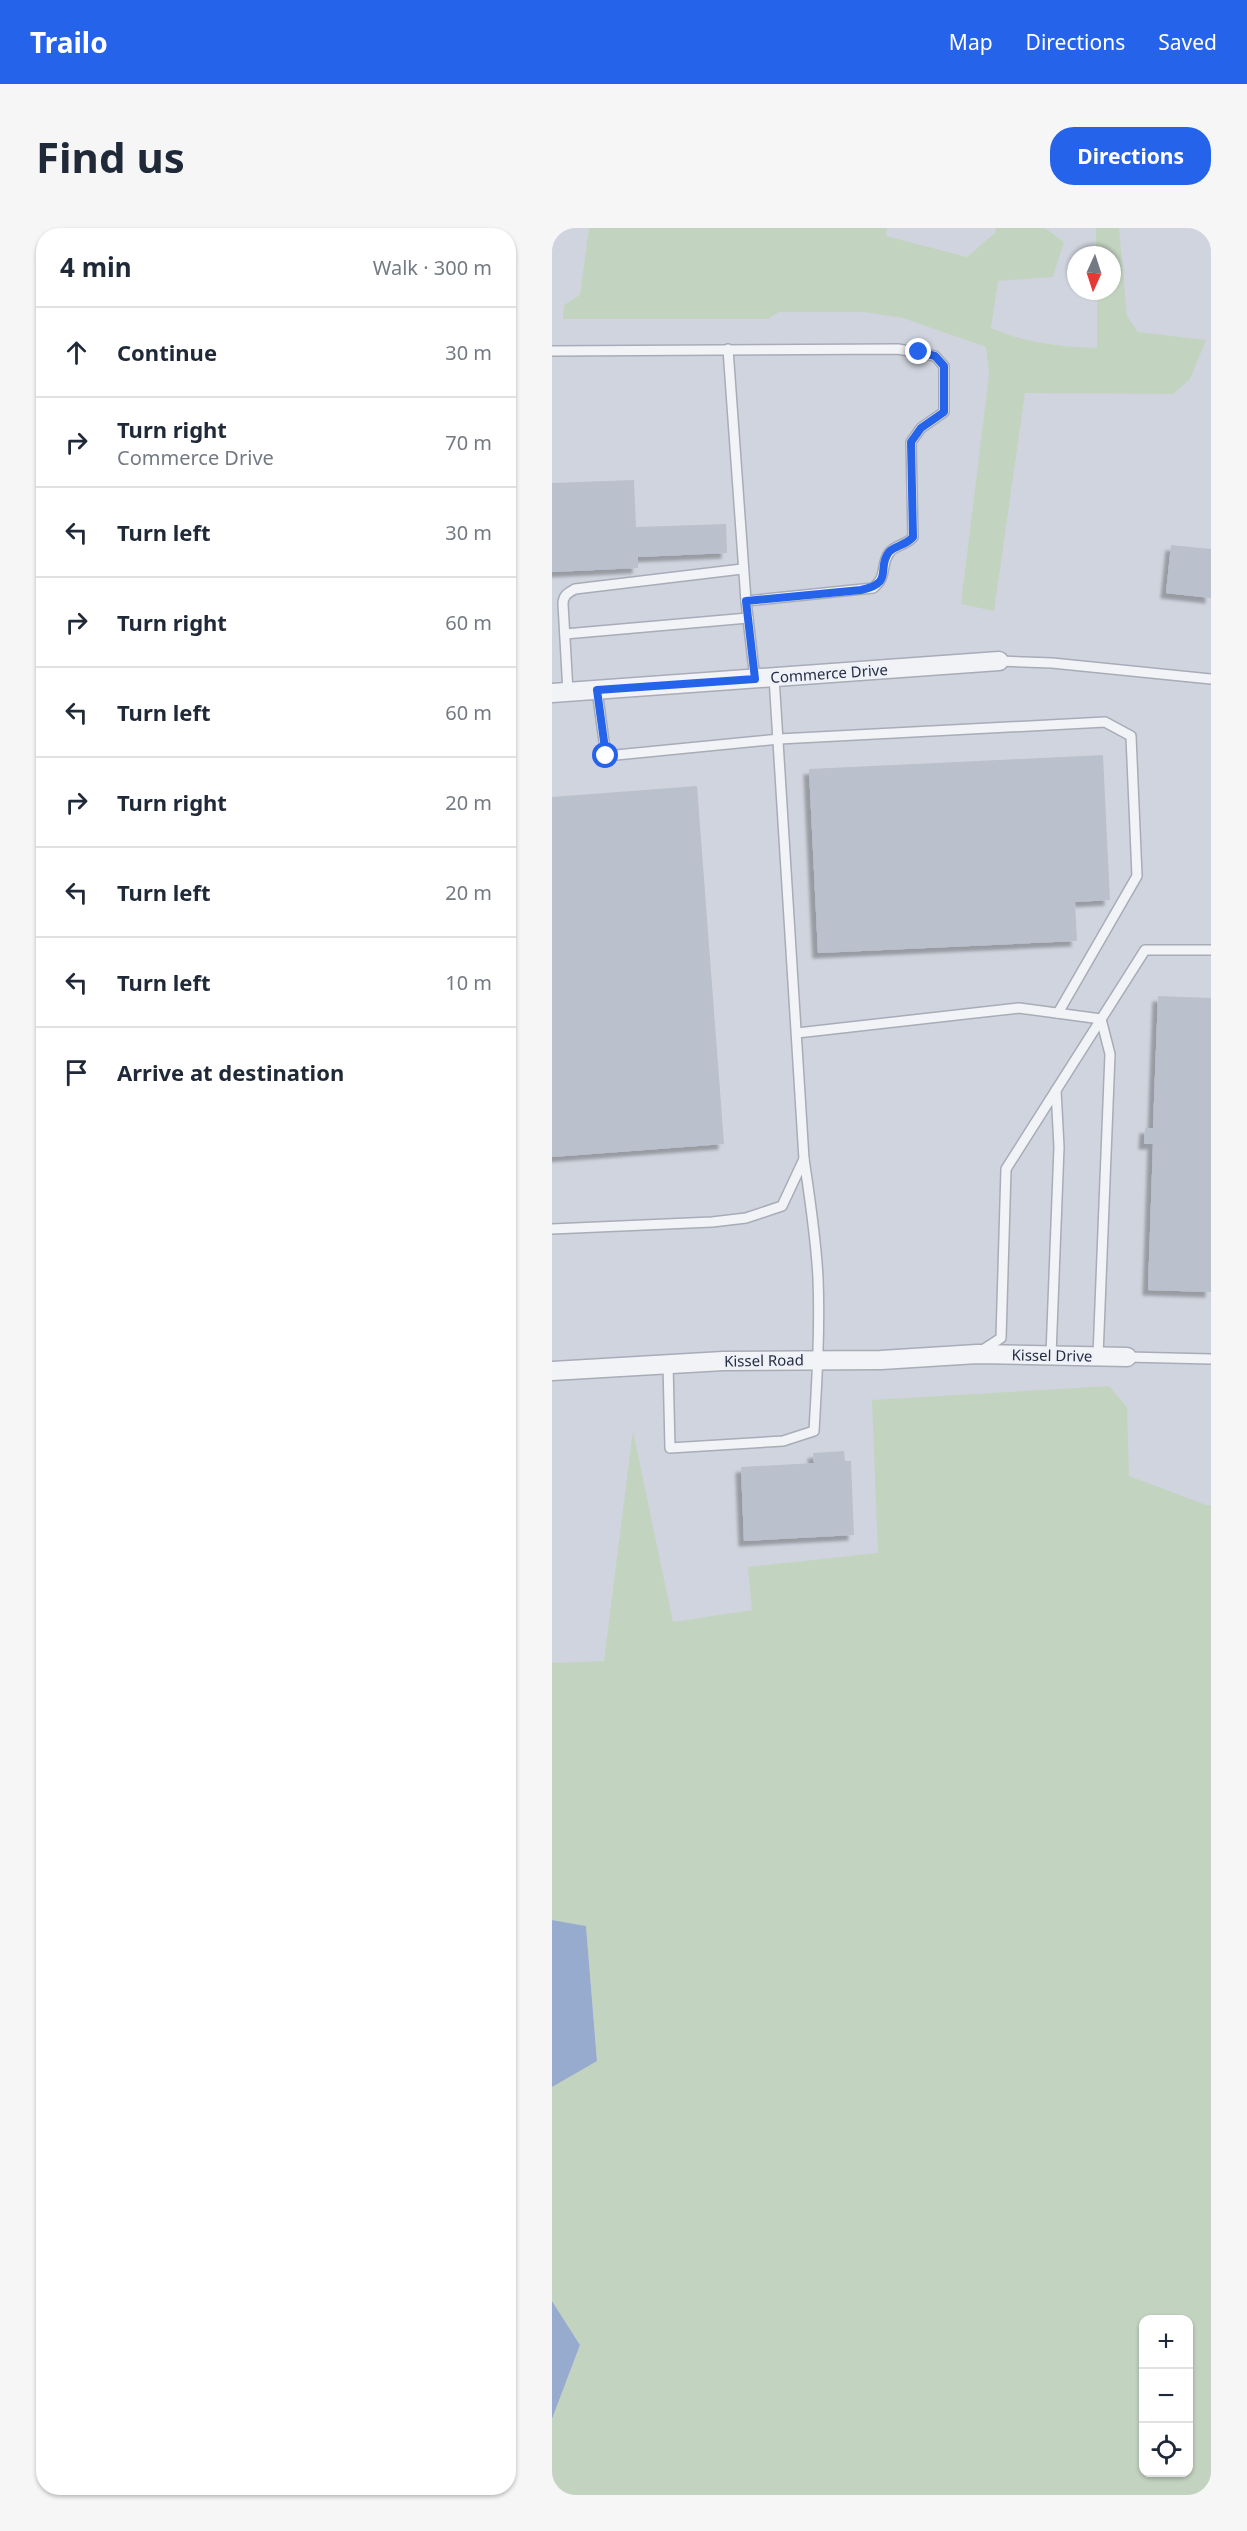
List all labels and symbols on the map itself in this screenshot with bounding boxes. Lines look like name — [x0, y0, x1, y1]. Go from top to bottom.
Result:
north arrow — [1067, 246, 1121, 300]
route end — [905, 338, 931, 364]
street label: Commerce Drive — [770, 659, 888, 687]
route start — [592, 742, 618, 768]
street label: Kissel Drive — [1011, 1344, 1093, 1366]
street label: Kissel Road — [724, 1349, 804, 1371]

